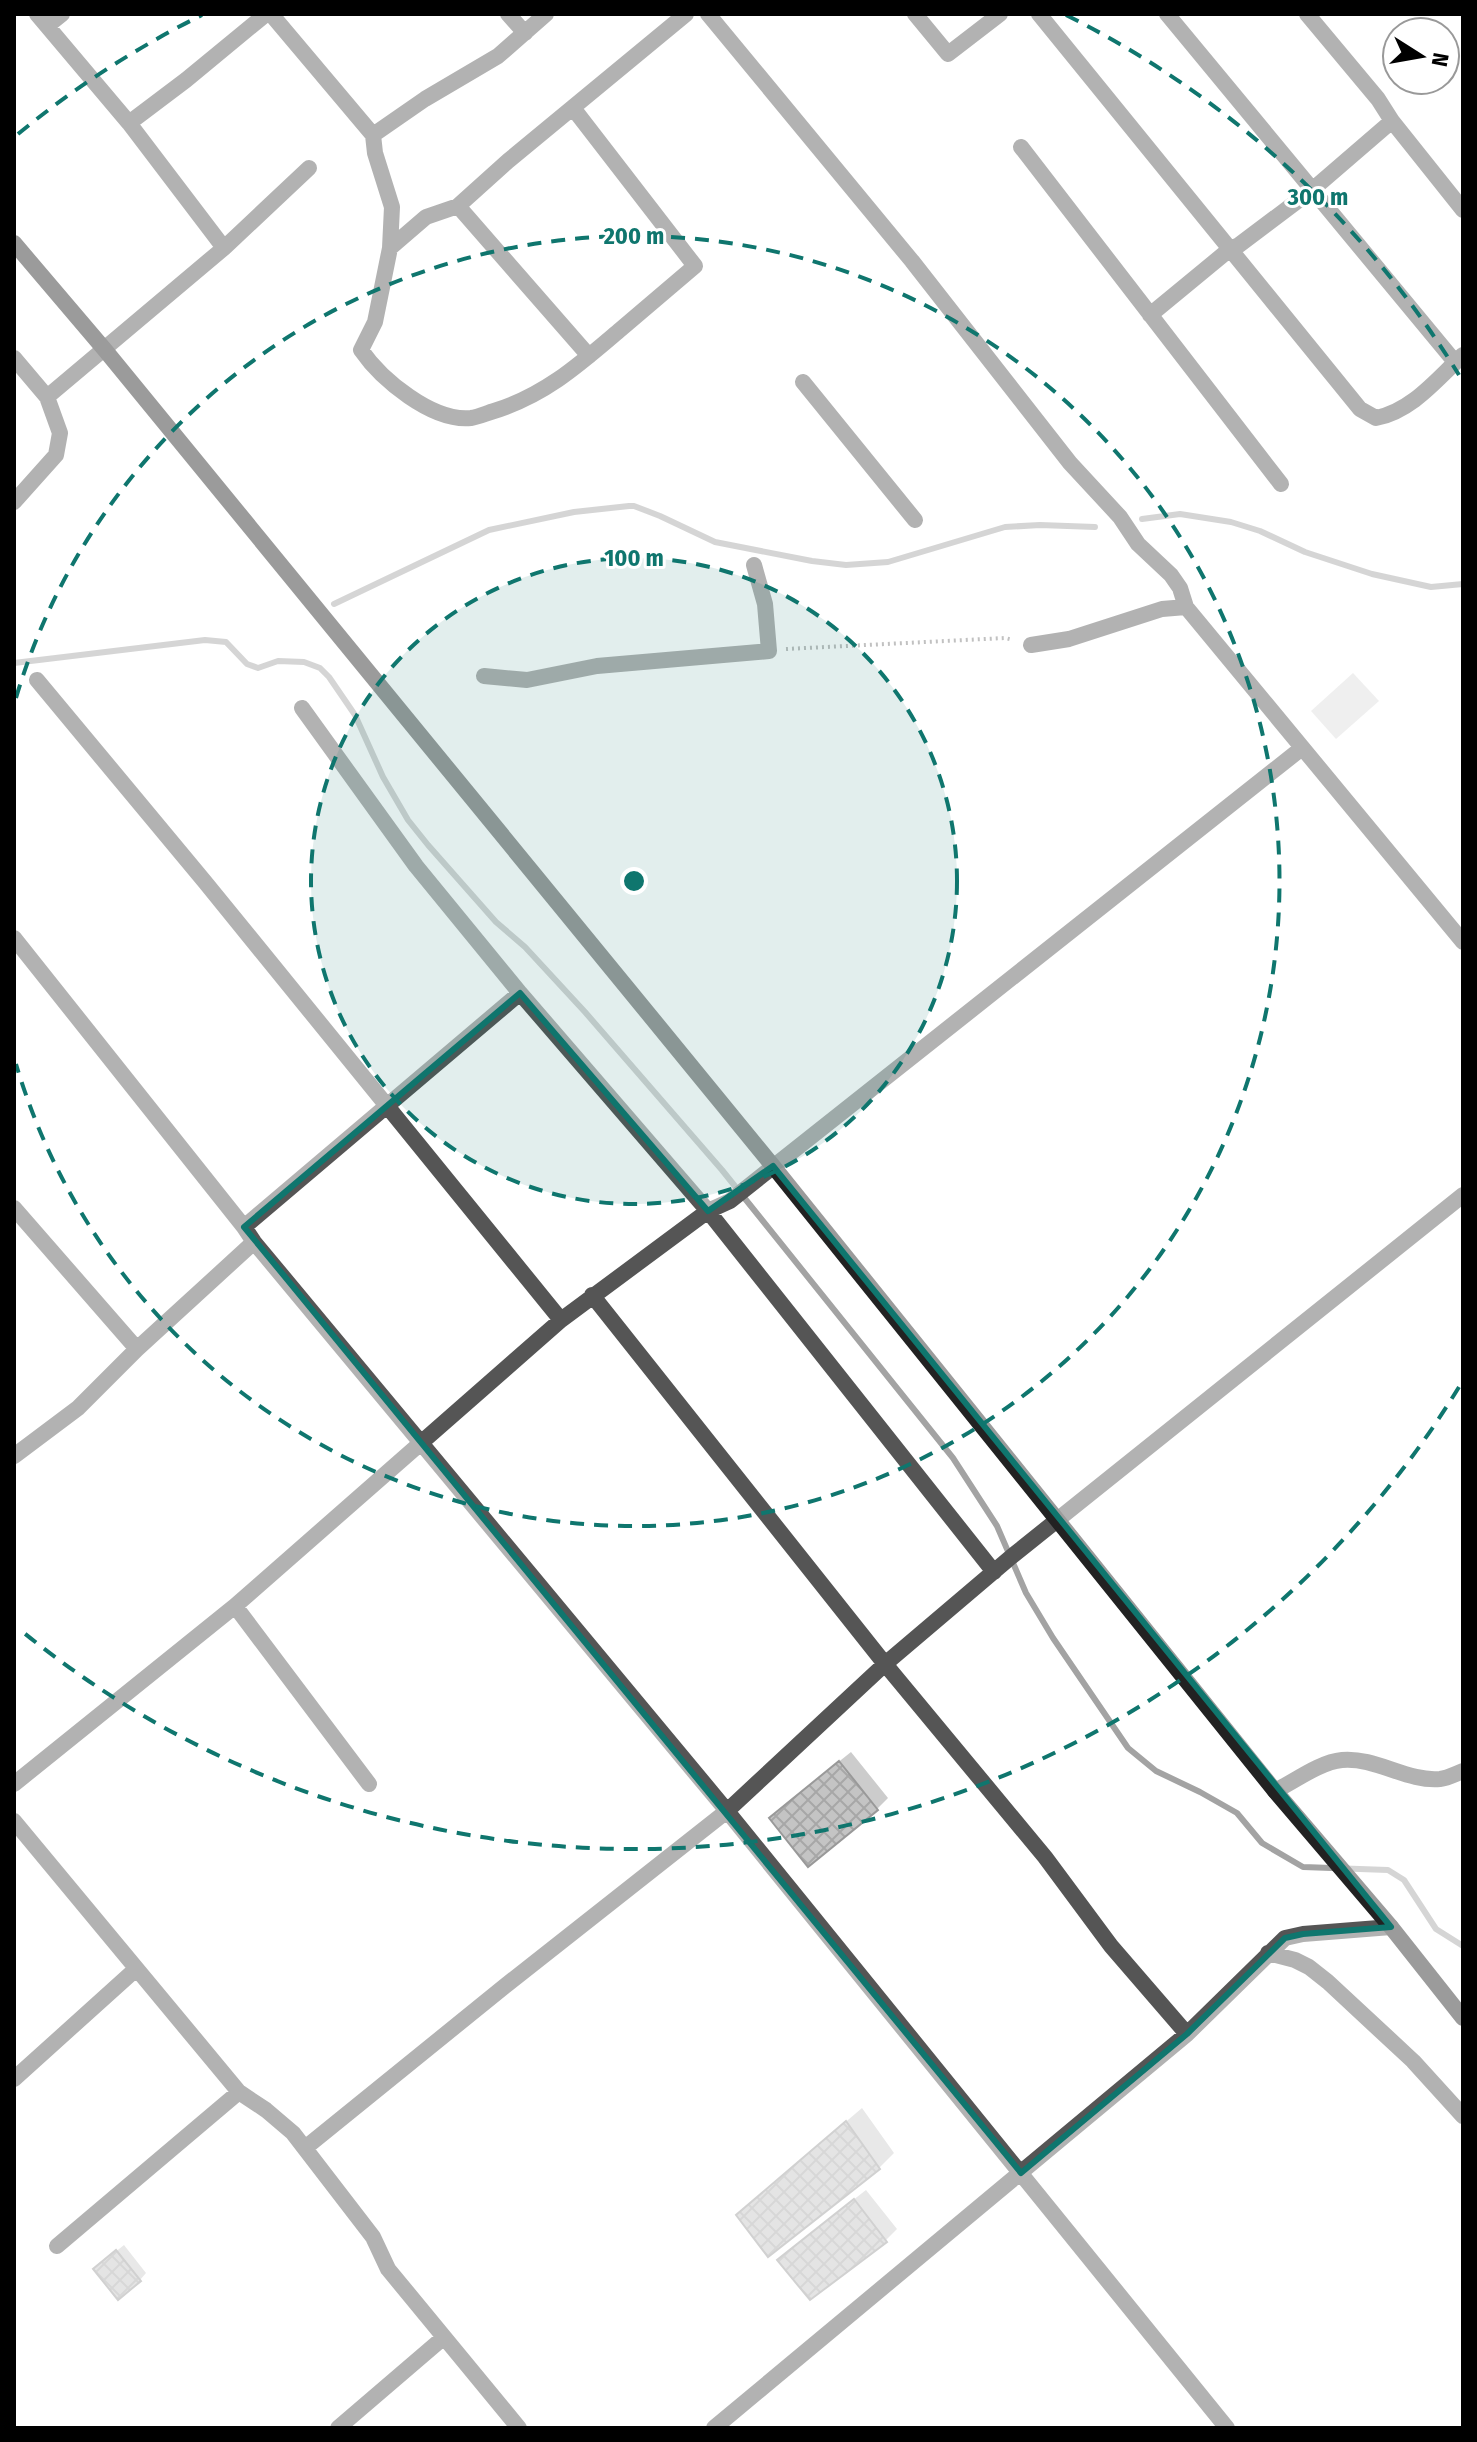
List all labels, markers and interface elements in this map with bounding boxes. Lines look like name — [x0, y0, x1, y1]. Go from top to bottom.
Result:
north arrow — [1381, 16, 1461, 96]
text: N — [1426, 51, 1455, 69]
text: 300 m — [1287, 183, 1348, 211]
text: 200 m — [603, 222, 664, 250]
text: 100 m — [604, 544, 664, 572]
centre of rings — [620, 867, 648, 895]

